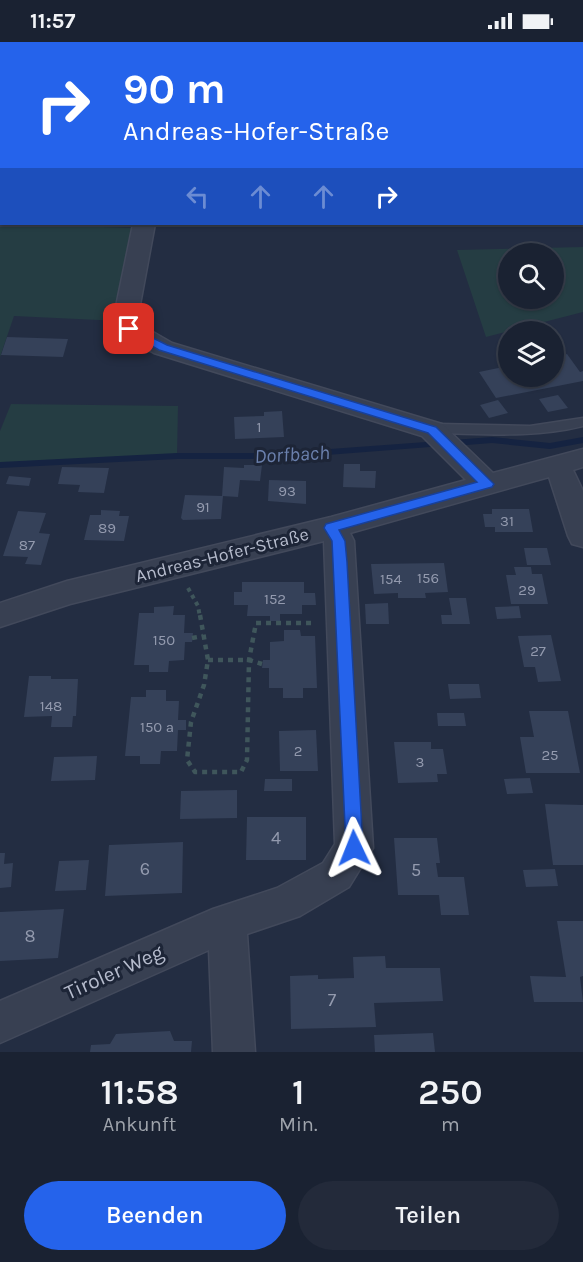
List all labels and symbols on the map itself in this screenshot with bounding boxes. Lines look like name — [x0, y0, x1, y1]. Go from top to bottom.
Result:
pin — [103, 303, 154, 354]
house number: 1 — [257, 418, 261, 436]
water label: Dorfbach — [254, 441, 330, 468]
house number: 93 — [278, 482, 296, 500]
house number: 91 — [196, 498, 210, 516]
house number: 31 — [500, 512, 514, 530]
house number: 89 — [98, 519, 116, 537]
street label: Andreas-Hofer-Straße — [133, 523, 311, 587]
house number: 87 — [19, 536, 35, 554]
house number: 156 — [417, 569, 439, 587]
house number: 154 — [380, 570, 403, 588]
house number: 29 — [518, 581, 536, 599]
house number: 152 — [264, 590, 286, 608]
house number: 150 — [153, 631, 175, 649]
house number: 27 — [530, 642, 546, 660]
house number: 148 — [40, 697, 62, 715]
house number: 150 a — [140, 718, 174, 736]
house number: 2 — [294, 742, 302, 760]
house number: 25 — [541, 746, 559, 764]
house number: 3 — [416, 753, 424, 771]
position arrow — [322, 816, 386, 880]
house number: 4 — [271, 827, 281, 849]
house number: 6 — [140, 858, 150, 880]
house number: 5 — [411, 859, 421, 881]
house number: 8 — [24, 925, 36, 947]
street label: Tiroler Weg — [61, 939, 167, 1004]
house number: 7 — [328, 989, 337, 1011]

